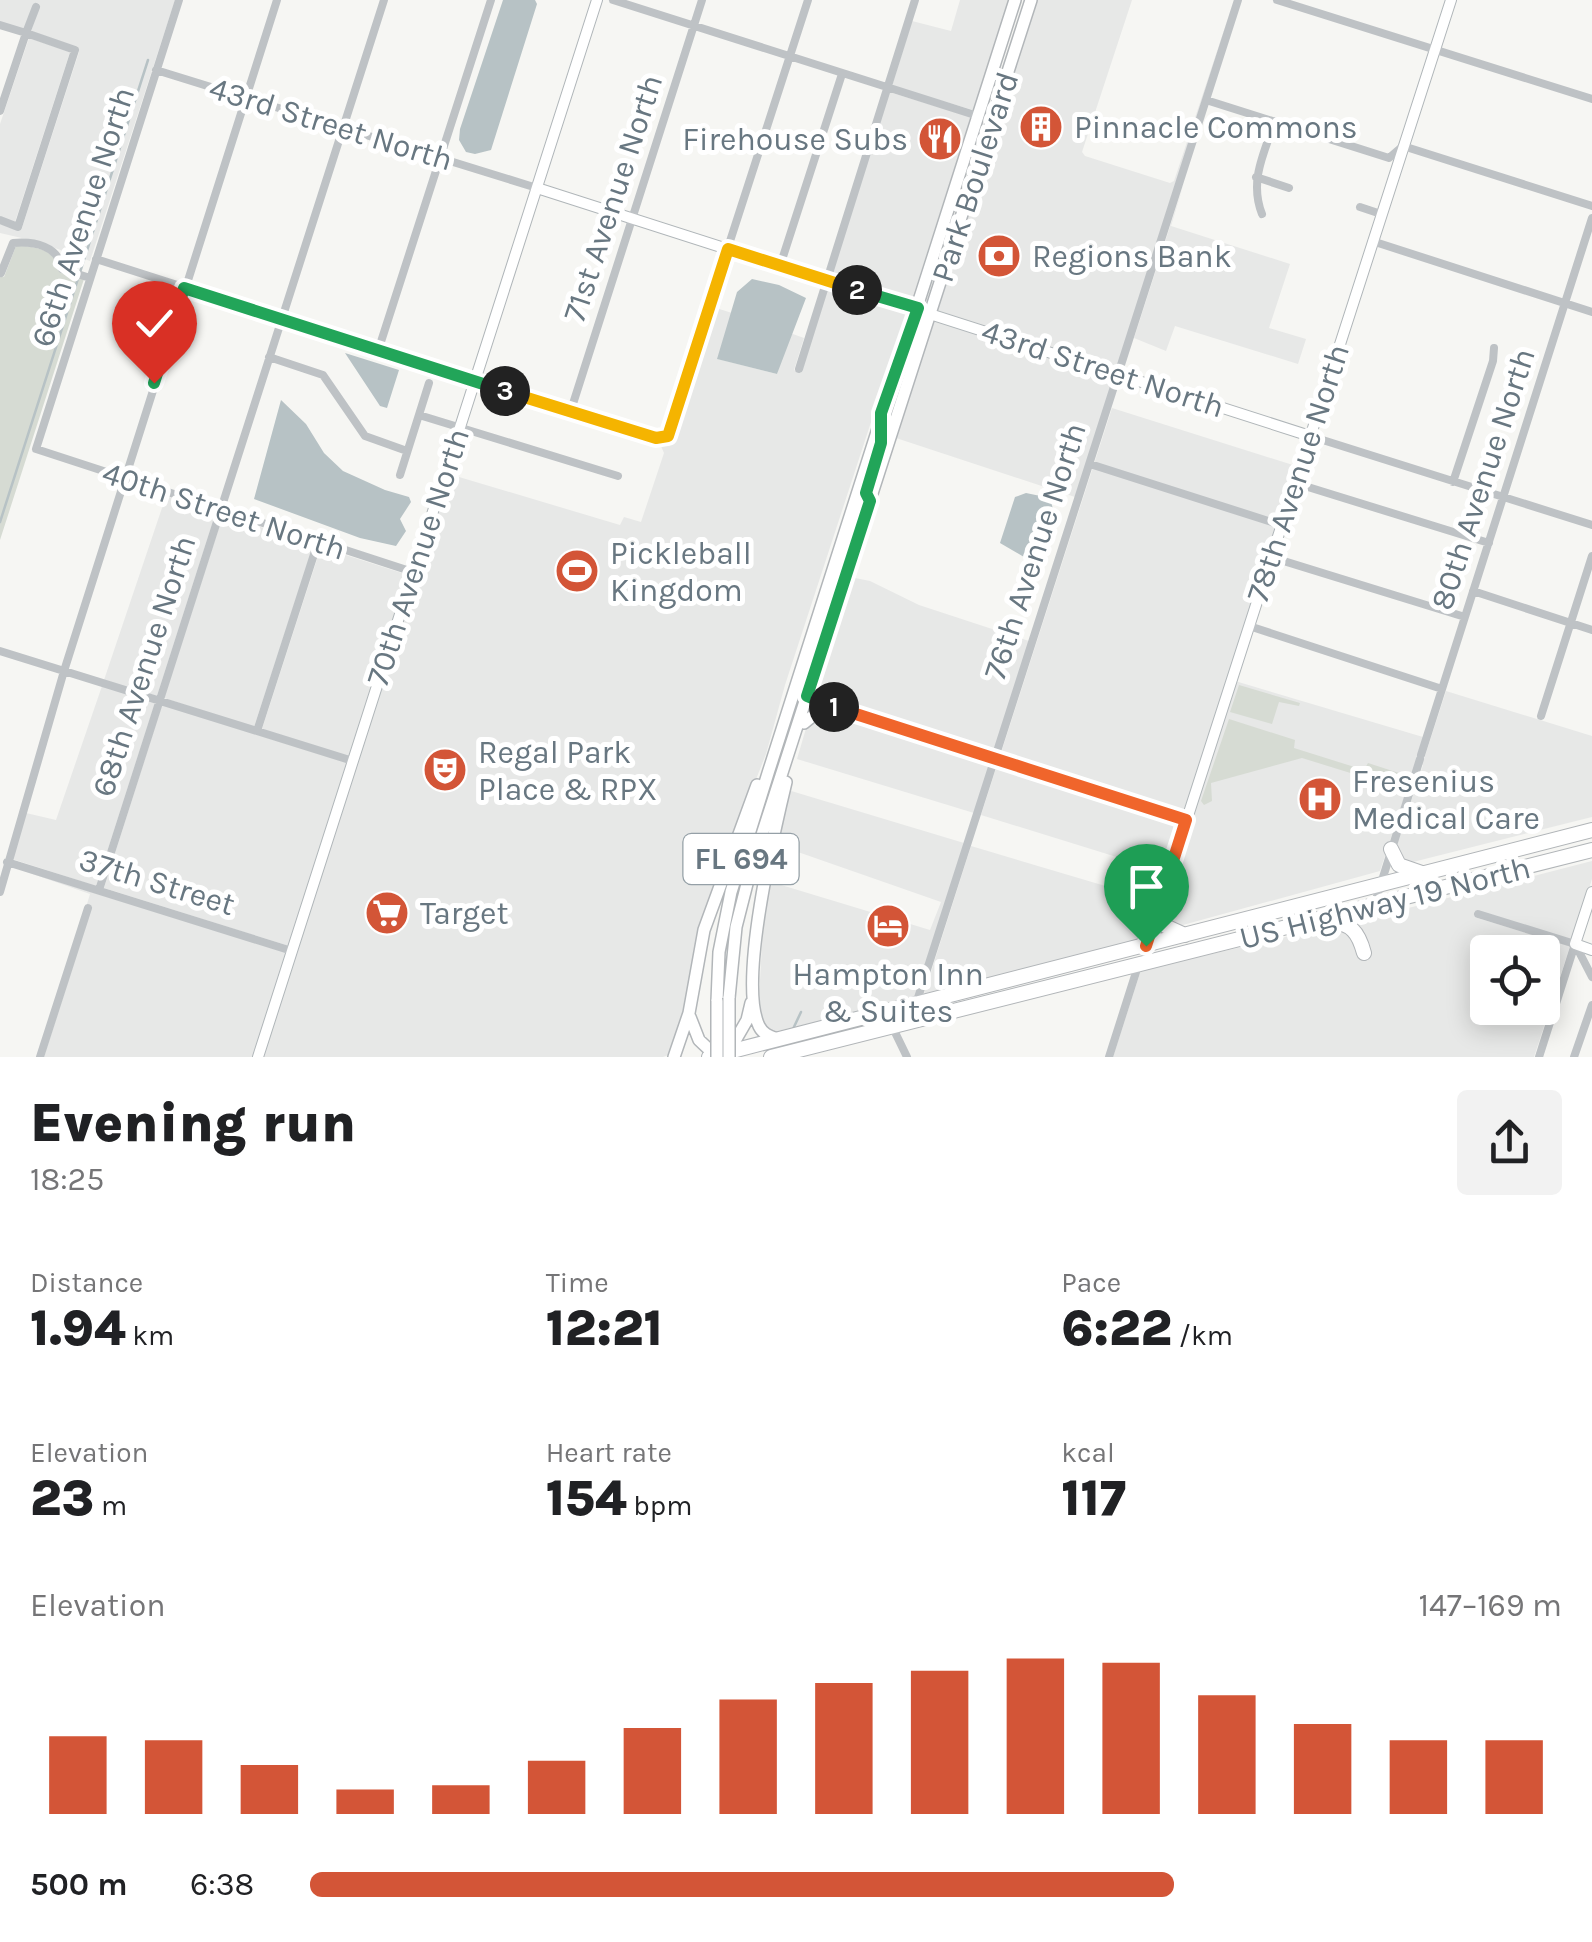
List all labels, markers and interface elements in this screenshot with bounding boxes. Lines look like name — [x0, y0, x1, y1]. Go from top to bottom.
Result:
street label: Park Boulevard — [924, 67, 1026, 287]
street label: 43rd Street North — [205, 69, 457, 179]
street label: 71st Avenue North — [556, 70, 670, 326]
street label: 66th Avenue North — [24, 83, 142, 351]
building icon: Pinnacle Commons — [1018, 104, 1064, 150]
place label: Pinnacle Commons — [1074, 109, 1358, 146]
restaurant icon: Firehouse Subs — [917, 116, 963, 162]
place label: Firehouse Subs — [682, 121, 908, 158]
bank icon: Regions Bank — [976, 233, 1022, 279]
place label: Regions Bank — [1032, 238, 1232, 275]
pin: 2 — [832, 265, 882, 315]
text: 2 — [849, 273, 865, 306]
pin — [112, 281, 197, 384]
icon: check — [127, 296, 182, 351]
street label: 43rd Street North — [977, 312, 1229, 426]
street label: 78th Avenue North — [1239, 339, 1357, 607]
street label: 80th Avenue North — [1423, 344, 1543, 614]
pin: 3 — [480, 366, 530, 416]
text: 3 — [496, 374, 514, 407]
street label: 76th Avenue North — [976, 418, 1094, 684]
street label: 70th Avenue North — [359, 424, 477, 690]
street label: 40th Street North — [98, 454, 350, 568]
street label: 68th Avenue North — [84, 531, 204, 801]
place label: Pickleball Kingdom — [610, 535, 752, 609]
sports icon: Pickleball Kingdom — [554, 548, 600, 594]
pin: 1 — [809, 682, 859, 732]
text: 1 — [829, 690, 839, 723]
place label: Regal Park Place & RPX — [478, 734, 658, 808]
theatre icon: Regal Park Place & RPX — [422, 747, 468, 793]
place label: Fresenius Medical Care — [1352, 763, 1540, 837]
hospital icon: Fresenius Medical Care — [1297, 776, 1343, 822]
road number: FL 694 — [684, 834, 798, 884]
street label: 37th Street — [75, 841, 239, 923]
pin — [1104, 844, 1189, 947]
street label: US Highway 19 North — [1236, 849, 1534, 957]
icon: arrive — [1119, 859, 1174, 914]
supermarket icon: Target — [364, 890, 410, 936]
place label: Target — [420, 895, 508, 932]
hotel icon: Hampton Inn & Suites — [865, 903, 911, 949]
map controls — [1470, 935, 1560, 1025]
button: locate — [1470, 935, 1560, 1025]
place label: Hampton Inn & Suites — [792, 956, 984, 1030]
button: share — [1457, 1090, 1562, 1195]
text: Evening run — [30, 1091, 356, 1155]
text: 18:25 — [30, 1161, 104, 1198]
text: Distance — [30, 1266, 143, 1299]
text: Time — [546, 1266, 609, 1299]
text: Pace — [1061, 1266, 1121, 1299]
text: 1.94 — [30, 1299, 126, 1358]
text: 12:21 — [546, 1299, 663, 1358]
text: 6:22 — [1061, 1299, 1172, 1358]
text: km — [126, 1319, 174, 1352]
text: /km — [1172, 1319, 1233, 1352]
text: Elevation — [30, 1436, 149, 1469]
text: Heart rate — [546, 1436, 672, 1469]
text: kcal — [1061, 1436, 1115, 1469]
text: 23 — [30, 1469, 94, 1528]
text: 154 — [546, 1469, 627, 1528]
text: 117 — [1061, 1469, 1126, 1528]
text: m — [94, 1489, 127, 1522]
text: bpm — [627, 1489, 692, 1522]
text: Elevation — [30, 1587, 165, 1624]
text: 147–169 m — [1418, 1587, 1562, 1624]
text: 500 m — [30, 1866, 128, 1903]
text: 6:38 — [190, 1866, 254, 1903]

